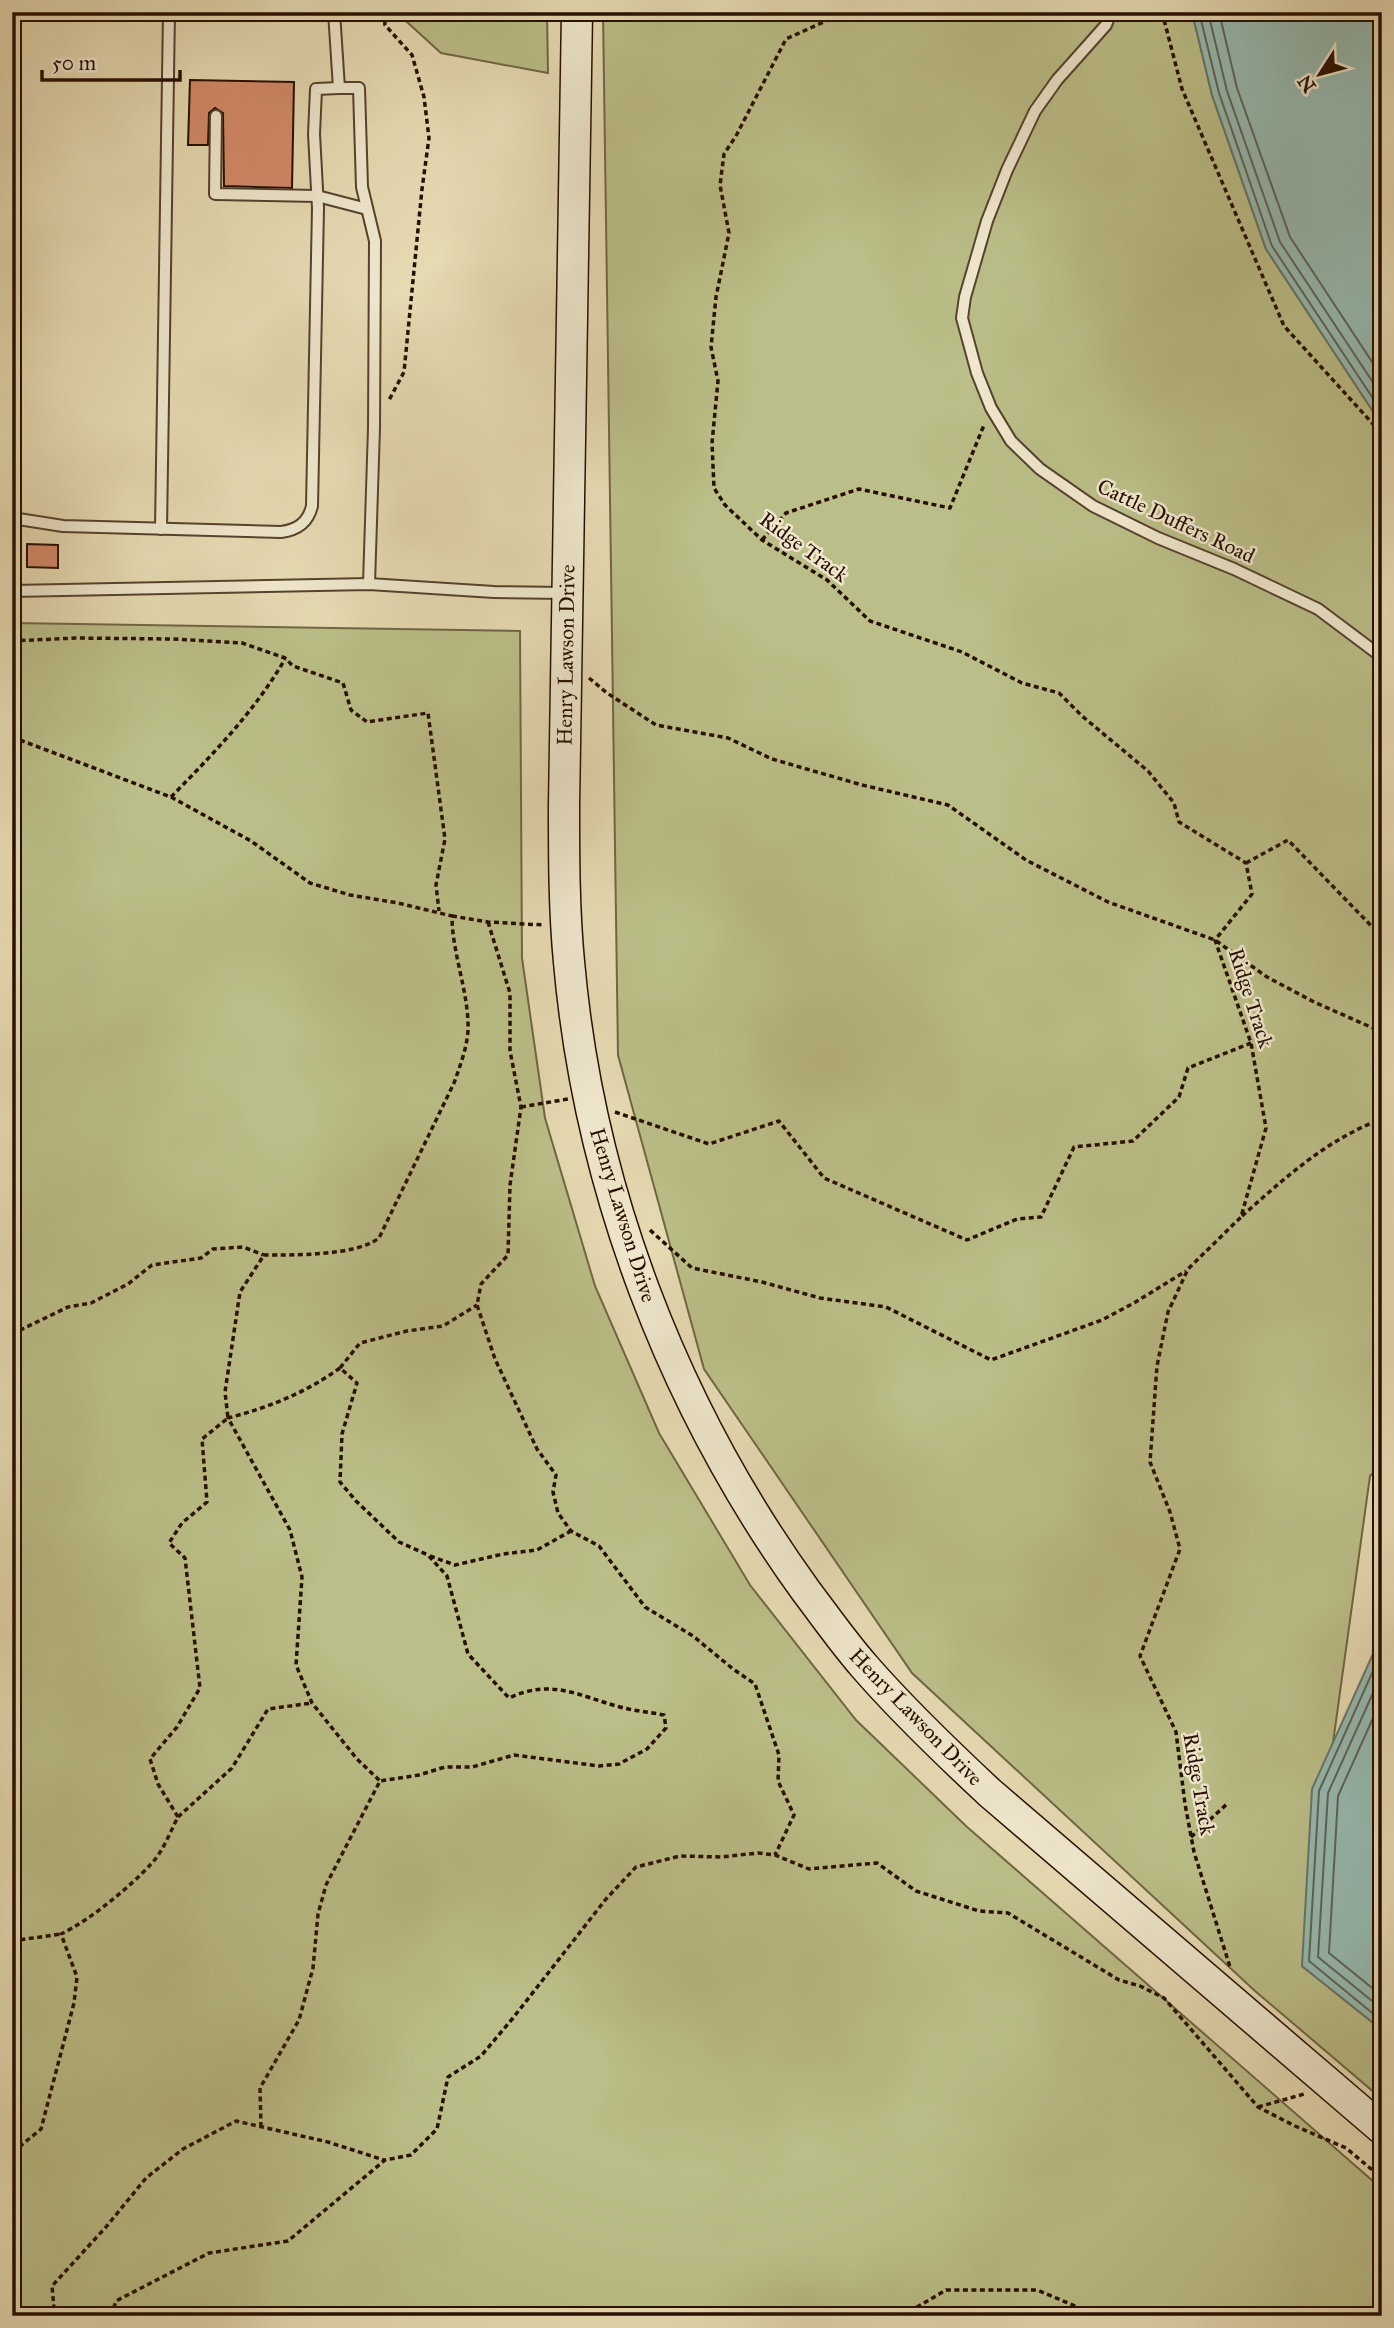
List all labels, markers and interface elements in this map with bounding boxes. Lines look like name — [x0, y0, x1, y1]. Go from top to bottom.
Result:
scale bar — [42, 38, 180, 82]
north arrow — [1286, 38, 1356, 108]
text: 50 m — [52, 50, 97, 76]
text: N — [1293, 70, 1321, 97]
street label: Cattle Duffers Road — [1093, 473, 1259, 569]
street label: Ridge Track — [755, 506, 854, 588]
street label: Henry Lawson Drive — [551, 564, 581, 746]
street label: Ridge Track — [1223, 945, 1279, 1051]
street label: Henry Lawson Drive — [584, 1125, 662, 1306]
street label: Henry Lawson Drive — [844, 1643, 988, 1791]
street label: Ridge Track — [1177, 1731, 1221, 1837]

